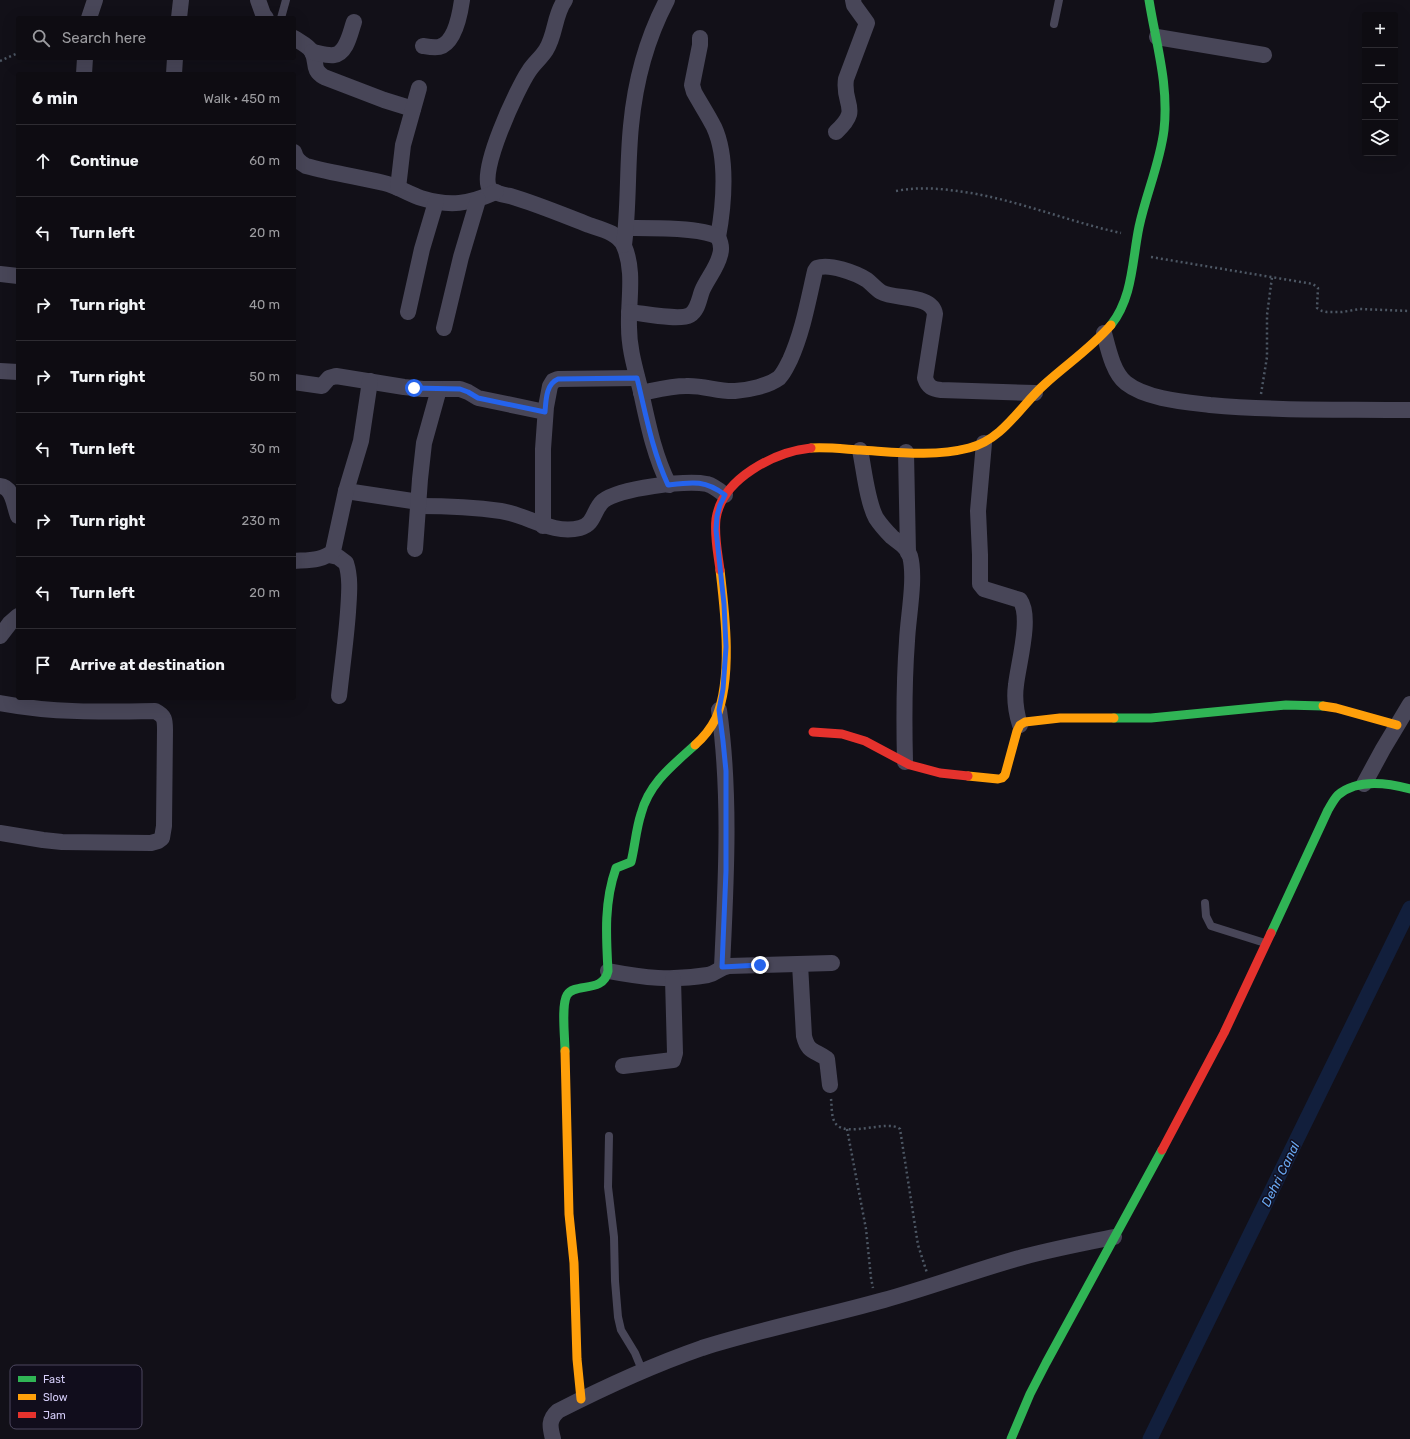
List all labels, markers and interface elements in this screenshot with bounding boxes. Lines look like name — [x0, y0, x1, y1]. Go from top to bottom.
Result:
map controls — [1362, 12, 1398, 156]
button: + — [1362, 12, 1398, 48]
search box — [16, 16, 296, 60]
icon: search — [30, 27, 52, 49]
text: Search here — [62, 29, 146, 47]
button: − — [1362, 48, 1398, 84]
button: locate — [1362, 84, 1398, 120]
text: 6 min — [32, 88, 78, 108]
text: Walk · 450 m — [204, 91, 280, 106]
button: layers — [1362, 120, 1398, 156]
icon: ahead — [32, 150, 54, 172]
text: Continue — [70, 152, 139, 170]
text: 60 m — [249, 153, 280, 168]
icon: left — [32, 222, 54, 244]
text: Turn left — [70, 224, 135, 242]
text: 20 m — [249, 225, 280, 240]
icon: right — [32, 294, 54, 316]
text: Turn right — [70, 296, 145, 314]
text: 40 m — [249, 297, 280, 312]
icon: right — [32, 366, 54, 388]
text: Turn right — [70, 368, 145, 386]
text: 50 m — [249, 369, 280, 384]
route start — [405, 379, 423, 397]
icon: left — [32, 438, 54, 460]
text: Turn left — [70, 440, 135, 458]
text: 30 m — [249, 441, 280, 456]
icon: right — [32, 510, 54, 532]
text: Turn right — [70, 512, 145, 530]
text: 230 m — [242, 513, 280, 528]
icon: left — [32, 582, 54, 604]
text: Turn left — [70, 584, 135, 602]
text: 20 m — [249, 585, 280, 600]
icon: arrive — [32, 654, 54, 676]
text: Arrive at destination — [70, 656, 225, 674]
route end — [751, 956, 769, 974]
water label: Dehri Canal — [1258, 1139, 1303, 1209]
legend — [10, 1365, 142, 1429]
text: Fast — [43, 1373, 66, 1386]
text: Slow — [43, 1391, 68, 1404]
text: Jam — [43, 1409, 66, 1422]

